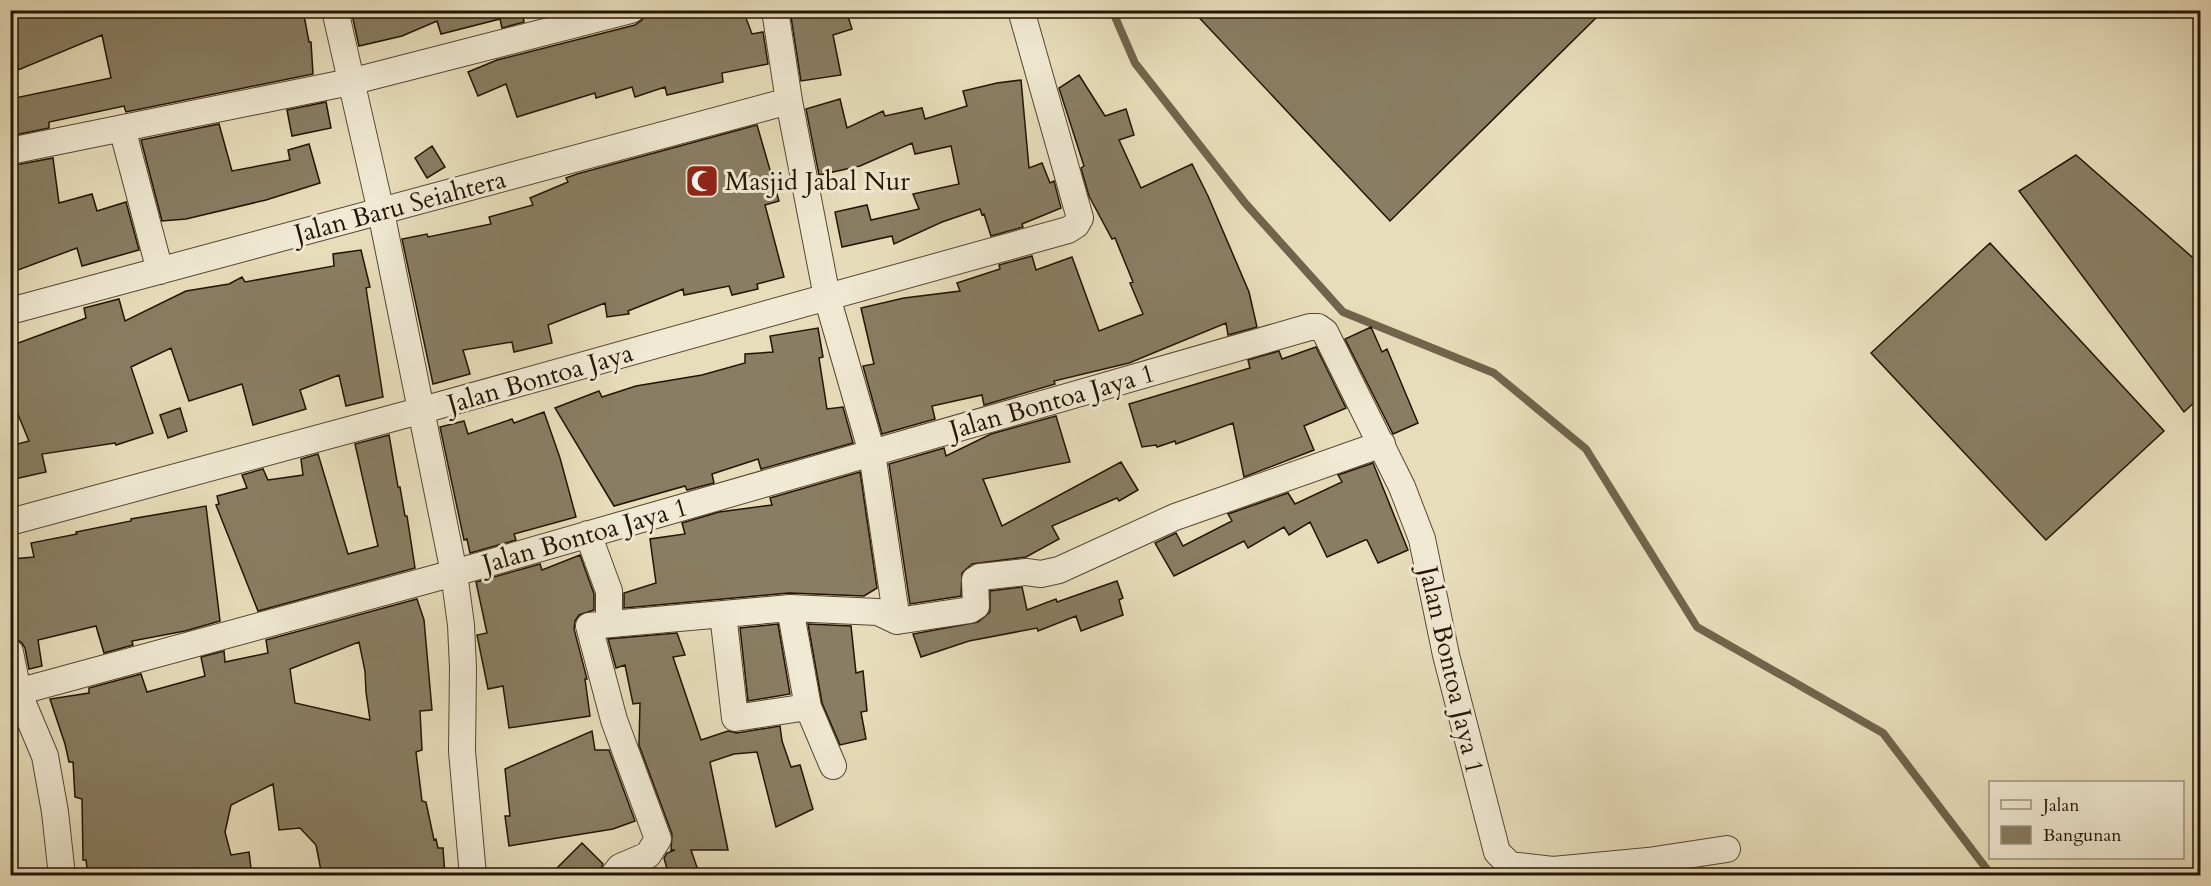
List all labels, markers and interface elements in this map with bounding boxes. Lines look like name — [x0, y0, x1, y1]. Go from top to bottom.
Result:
street label: Jalan Baru Seiahtera — [287, 161, 510, 253]
mosque icon: Masjid Jabal Nur — [684, 163, 720, 199]
place label: Masjid Jabal Nur — [725, 164, 910, 199]
street label: Jalan Bontoa Jaya — [439, 335, 637, 423]
street label: Jalan Bontoa Jaya 1 — [942, 355, 1159, 449]
street label: Jalan Bontoa Jaya 1 — [475, 489, 692, 583]
street label: Jalan Bontoa Jaya 1 — [1410, 559, 1492, 777]
legend — [1989, 781, 2184, 859]
text: Jalan — [2040, 793, 2080, 818]
text: Bangunan — [2043, 823, 2122, 848]

